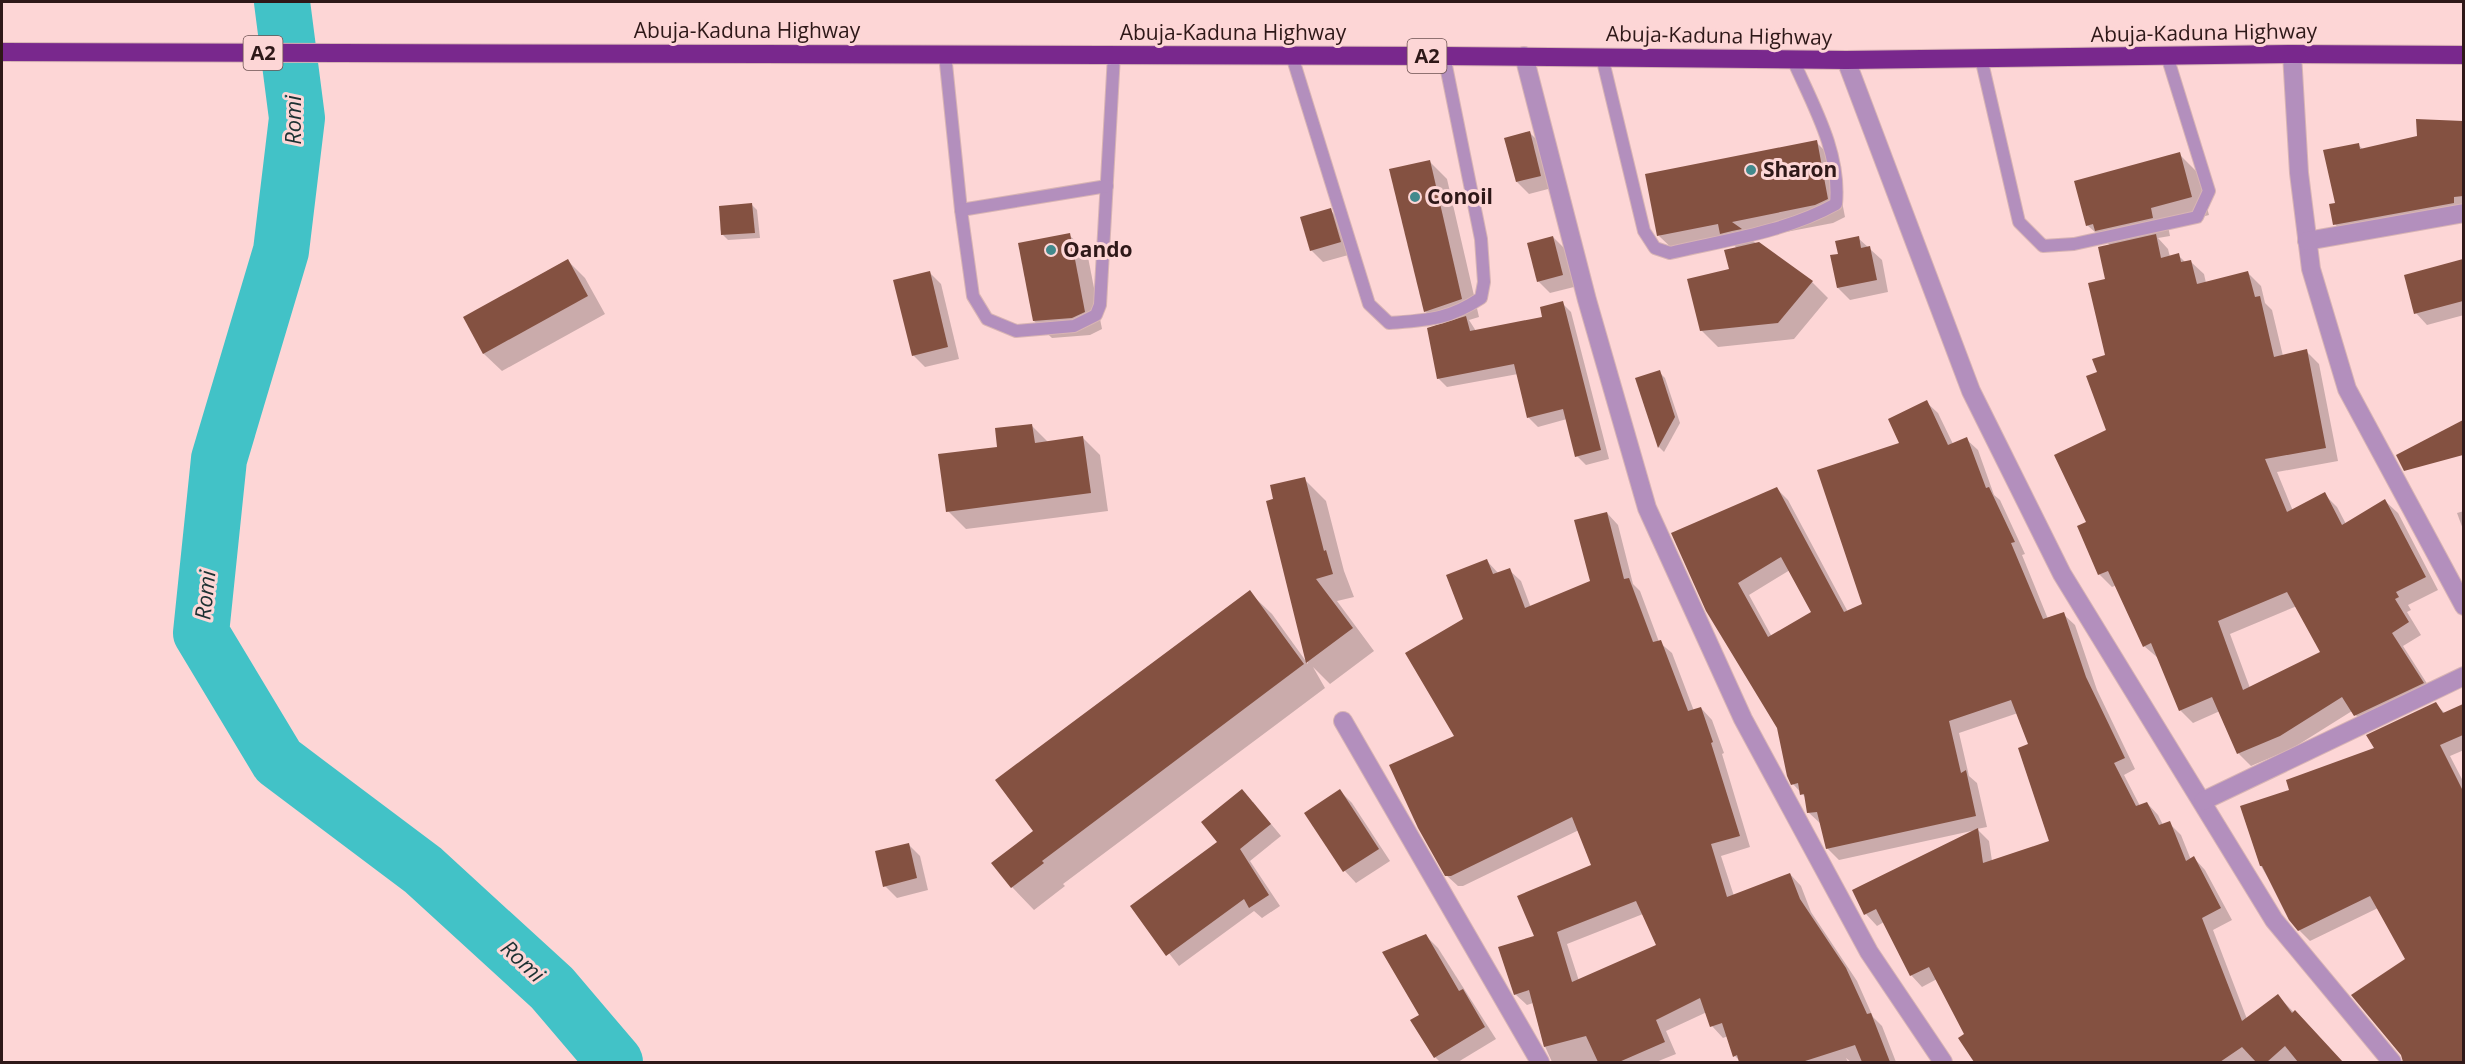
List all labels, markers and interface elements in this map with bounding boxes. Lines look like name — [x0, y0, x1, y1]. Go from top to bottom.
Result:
street label: Abuja-Kaduna Highway — [634, 16, 861, 44]
street label: Abuja-Kaduna Highway — [2090, 16, 2318, 48]
street label: Abuja-Kaduna Highway — [1120, 18, 1347, 46]
street label: Abuja-Kaduna Highway — [1606, 19, 1833, 51]
road number: A2 — [244, 36, 282, 70]
road number: A2 — [1408, 39, 1446, 73]
water label: Romi — [277, 95, 307, 145]
place label: Sharon — [1763, 155, 1837, 183]
marker: Sharon — [1744, 163, 1758, 177]
place label: Conoil — [1427, 182, 1493, 210]
marker: Conoil — [1408, 190, 1422, 204]
place label: Oando — [1063, 235, 1133, 263]
marker: Oando — [1044, 243, 1058, 257]
water label: Romi — [186, 568, 222, 621]
water label: Romi — [495, 932, 552, 988]

